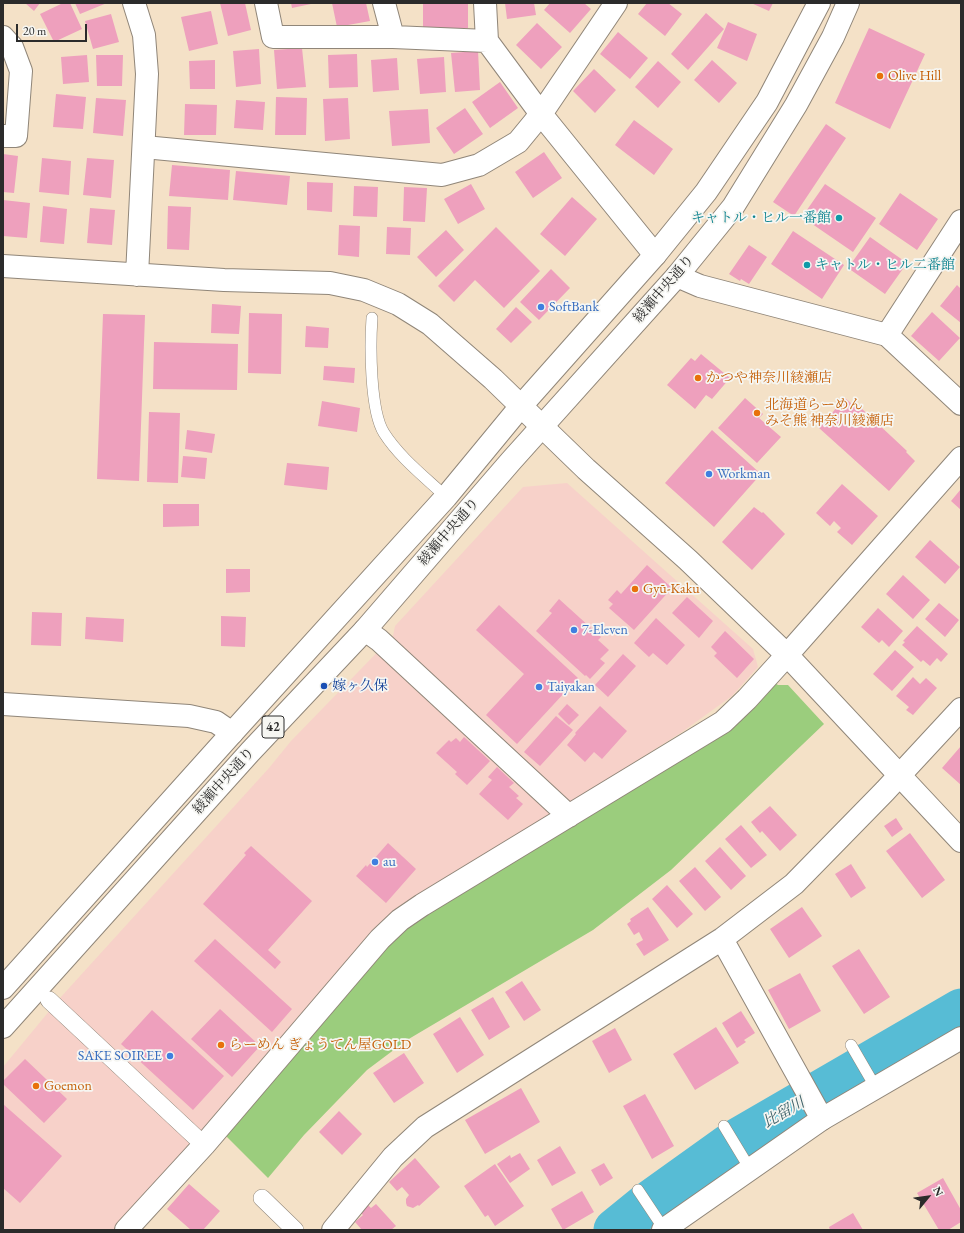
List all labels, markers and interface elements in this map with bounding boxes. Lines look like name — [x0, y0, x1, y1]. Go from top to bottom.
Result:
scale bar — [18, 16, 89, 42]
text: 20 m — [23, 23, 46, 39]
place label: Olive Hill — [888, 68, 941, 84]
marker: Olive Hill — [875, 71, 885, 81]
place label: キャトル・ヒル一番館 — [691, 210, 831, 226]
marker: キャトル・ヒル一番館 — [834, 213, 844, 223]
street label: 綾瀬中央通り — [630, 252, 698, 326]
place label: キャトル・ヒル二番館 — [815, 257, 955, 273]
marker: キャトル・ヒル二番館 — [802, 260, 812, 270]
place label: SoftBank — [549, 299, 599, 315]
marker: SoftBank — [536, 302, 546, 312]
place label: かつや神奈川綾瀬店 — [706, 370, 832, 386]
marker: かつや神奈川綾瀬店 — [693, 373, 703, 383]
place label: 北海道らーめん みそ熊 神奈川綾瀬店 — [765, 397, 894, 430]
marker: 北海道らーめん みそ熊 神奈川綾瀬店 — [752, 408, 762, 418]
place label: Workman — [717, 466, 770, 482]
marker: Workman — [704, 469, 714, 479]
street label: 綾瀬中央通り — [415, 495, 483, 569]
place label: Gyū-Kaku — [643, 581, 700, 597]
marker: Gyū-Kaku — [630, 584, 640, 594]
place label: 7-Eleven — [582, 622, 628, 638]
marker: 7-Eleven — [569, 625, 579, 635]
place label: 嫁ヶ久保 — [332, 678, 388, 694]
place label: Taiyakan — [547, 679, 595, 695]
marker: 嫁ヶ久保 — [319, 681, 329, 691]
marker: Taiyakan — [534, 682, 544, 692]
road number: 42 — [262, 716, 284, 738]
street label: 綾瀬中央通り — [190, 744, 258, 818]
place label: au — [383, 854, 396, 870]
marker: au — [370, 857, 380, 867]
place label: らーめん ぎょうてん屋GOLD — [229, 1037, 411, 1053]
marker: らーめん ぎょうてん屋GOLD — [216, 1040, 226, 1050]
place label: SAKE SOIREE — [78, 1048, 162, 1064]
marker: SAKE SOIREE — [165, 1051, 175, 1061]
place label: Goemon — [44, 1078, 92, 1094]
marker: Goemon — [31, 1081, 41, 1091]
water label: 比留川 — [760, 1094, 808, 1132]
north arrow — [908, 1177, 948, 1217]
text: N — [930, 1184, 947, 1198]

